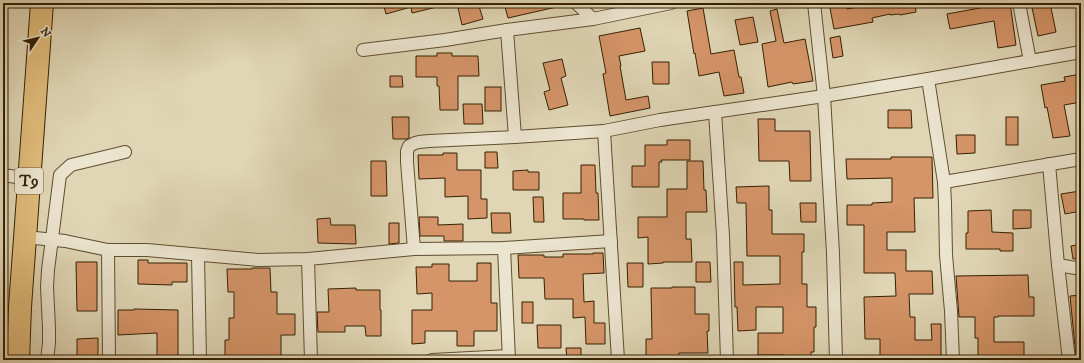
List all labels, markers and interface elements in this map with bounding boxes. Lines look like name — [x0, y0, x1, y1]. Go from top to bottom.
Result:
north arrow — [18, 18, 58, 58]
text: N — [37, 25, 54, 41]
road number: T9 — [15, 168, 43, 194]

